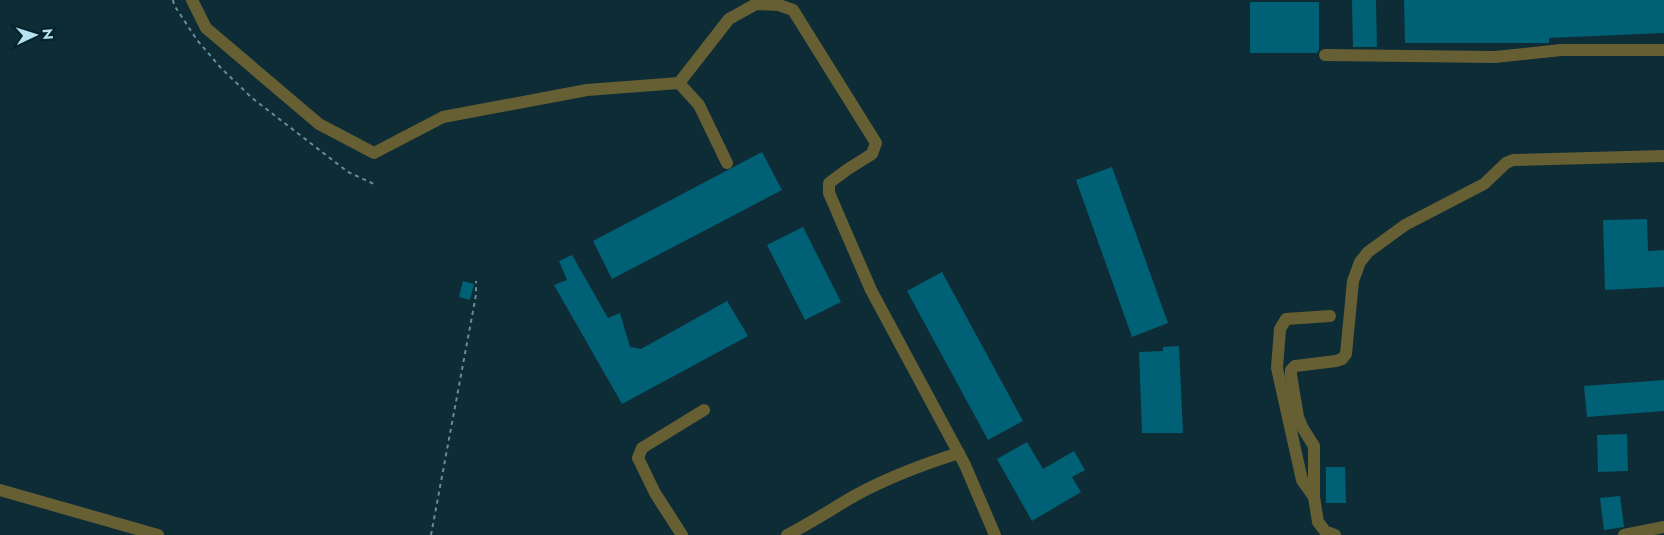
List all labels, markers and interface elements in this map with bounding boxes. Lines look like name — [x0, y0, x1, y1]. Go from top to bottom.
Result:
north arrow — [10, 10, 60, 60]
text: N — [38, 28, 58, 40]

